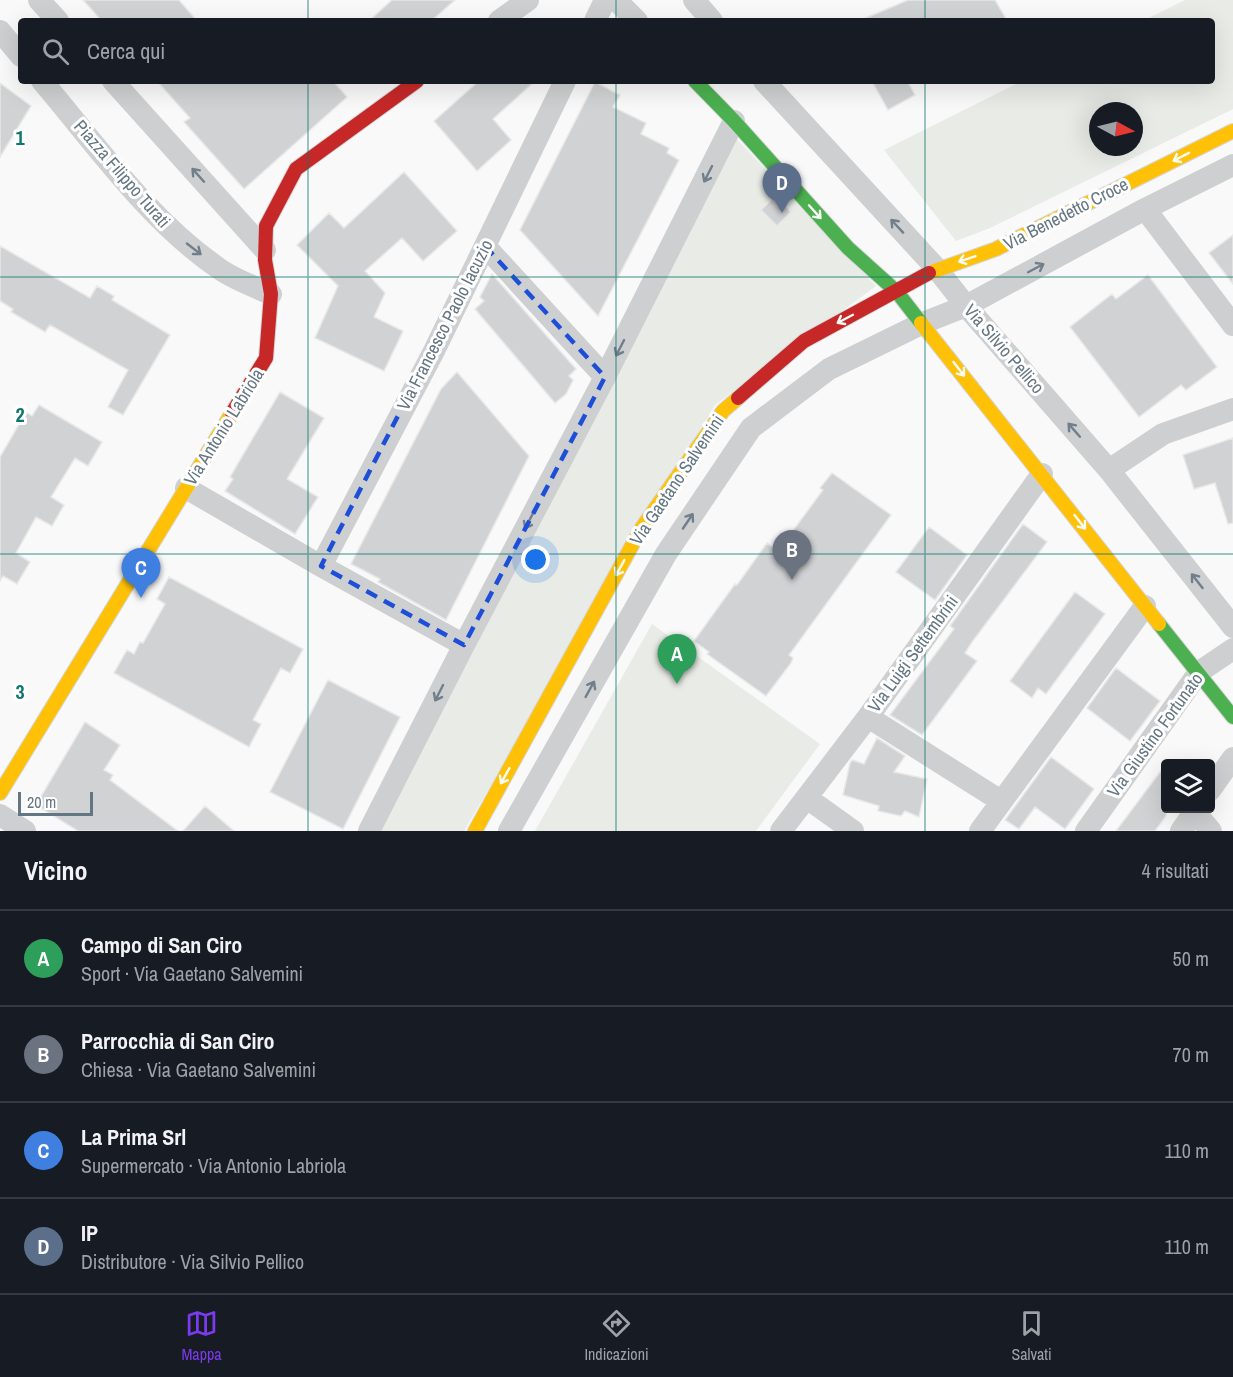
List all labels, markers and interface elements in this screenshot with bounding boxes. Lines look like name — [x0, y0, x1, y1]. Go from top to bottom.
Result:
search box — [18, 18, 1215, 84]
icon: search — [39, 35, 72, 68]
text: Cerca qui — [87, 36, 165, 66]
north arrow — [1089, 102, 1143, 156]
street label: Piazza Filippo Turati — [68, 114, 176, 233]
text: 1 — [15, 124, 25, 151]
one-way arrow — [1172, 151, 1190, 163]
one-way arrow — [701, 164, 713, 182]
pin: D — [762, 164, 802, 213]
one-way arrow — [191, 168, 205, 183]
street label: Via Benedetto Croce — [999, 171, 1132, 256]
one-way arrow — [808, 204, 822, 219]
one-way arrow — [890, 219, 904, 234]
street label: Via Francesco Paolo Iacuzio — [391, 235, 498, 414]
one-way arrow — [185, 242, 201, 255]
one-way arrow — [958, 254, 977, 265]
one-way arrow — [1027, 262, 1044, 274]
street label: Via Silvio Pellico — [958, 298, 1050, 399]
one-way arrow — [837, 314, 855, 325]
one-way arrow — [614, 339, 626, 356]
one-way arrow — [953, 360, 966, 376]
street label: Via Antonio Labriola — [178, 363, 270, 490]
text: 2 — [15, 401, 25, 428]
street label: Via Gaetano Salvemini — [624, 410, 730, 550]
one-way arrow — [1067, 423, 1081, 438]
one-way arrow — [523, 511, 535, 529]
one-way arrow — [682, 513, 694, 529]
one-way arrow — [1073, 514, 1086, 530]
pin: B — [772, 530, 812, 580]
your location — [521, 545, 550, 574]
pin: C — [122, 548, 160, 598]
one-way arrow — [614, 559, 626, 576]
one-way arrow — [1190, 574, 1203, 590]
street label: Via Luigi Settembrini — [862, 590, 964, 717]
pin: A — [658, 634, 696, 684]
street label: Via Giustino Fortunato — [1101, 667, 1208, 802]
text: 3 — [15, 678, 25, 705]
one-way arrow — [585, 680, 596, 698]
one-way arrow — [433, 684, 444, 702]
map controls — [1161, 759, 1215, 813]
button: layers — [1161, 759, 1215, 813]
one-way arrow — [499, 767, 511, 784]
scale bar — [18, 789, 93, 816]
text: 20 m — [27, 791, 56, 813]
text: Vicino — [24, 853, 88, 888]
text: 4 risultati — [1142, 857, 1209, 884]
text: Campo di San Ciro — [81, 930, 242, 960]
text: A — [38, 945, 49, 972]
text: 50 m — [1173, 945, 1209, 972]
text: Sport · Via Gaetano Salvemini — [81, 960, 303, 987]
text: Parrocchia di San Ciro — [81, 1026, 275, 1056]
text: B — [38, 1041, 49, 1068]
text: 70 m — [1173, 1041, 1209, 1068]
text: Chiesa · Via Gaetano Salvemini — [81, 1056, 316, 1083]
text: La Prima Srl — [81, 1122, 186, 1152]
text: C — [38, 1137, 49, 1164]
text: 110 m — [1165, 1137, 1209, 1164]
text: Supermercato · Via Antonio Labriola — [81, 1152, 346, 1179]
text: IP — [81, 1218, 98, 1248]
text: D — [38, 1233, 49, 1260]
text: 110 m — [1165, 1233, 1209, 1260]
text: Distributore · Via Silvio Pellico — [81, 1248, 304, 1275]
tab: Mappa — [181, 1307, 222, 1365]
tab: Indicazioni — [584, 1307, 649, 1365]
tab: Salvati — [1011, 1307, 1052, 1365]

